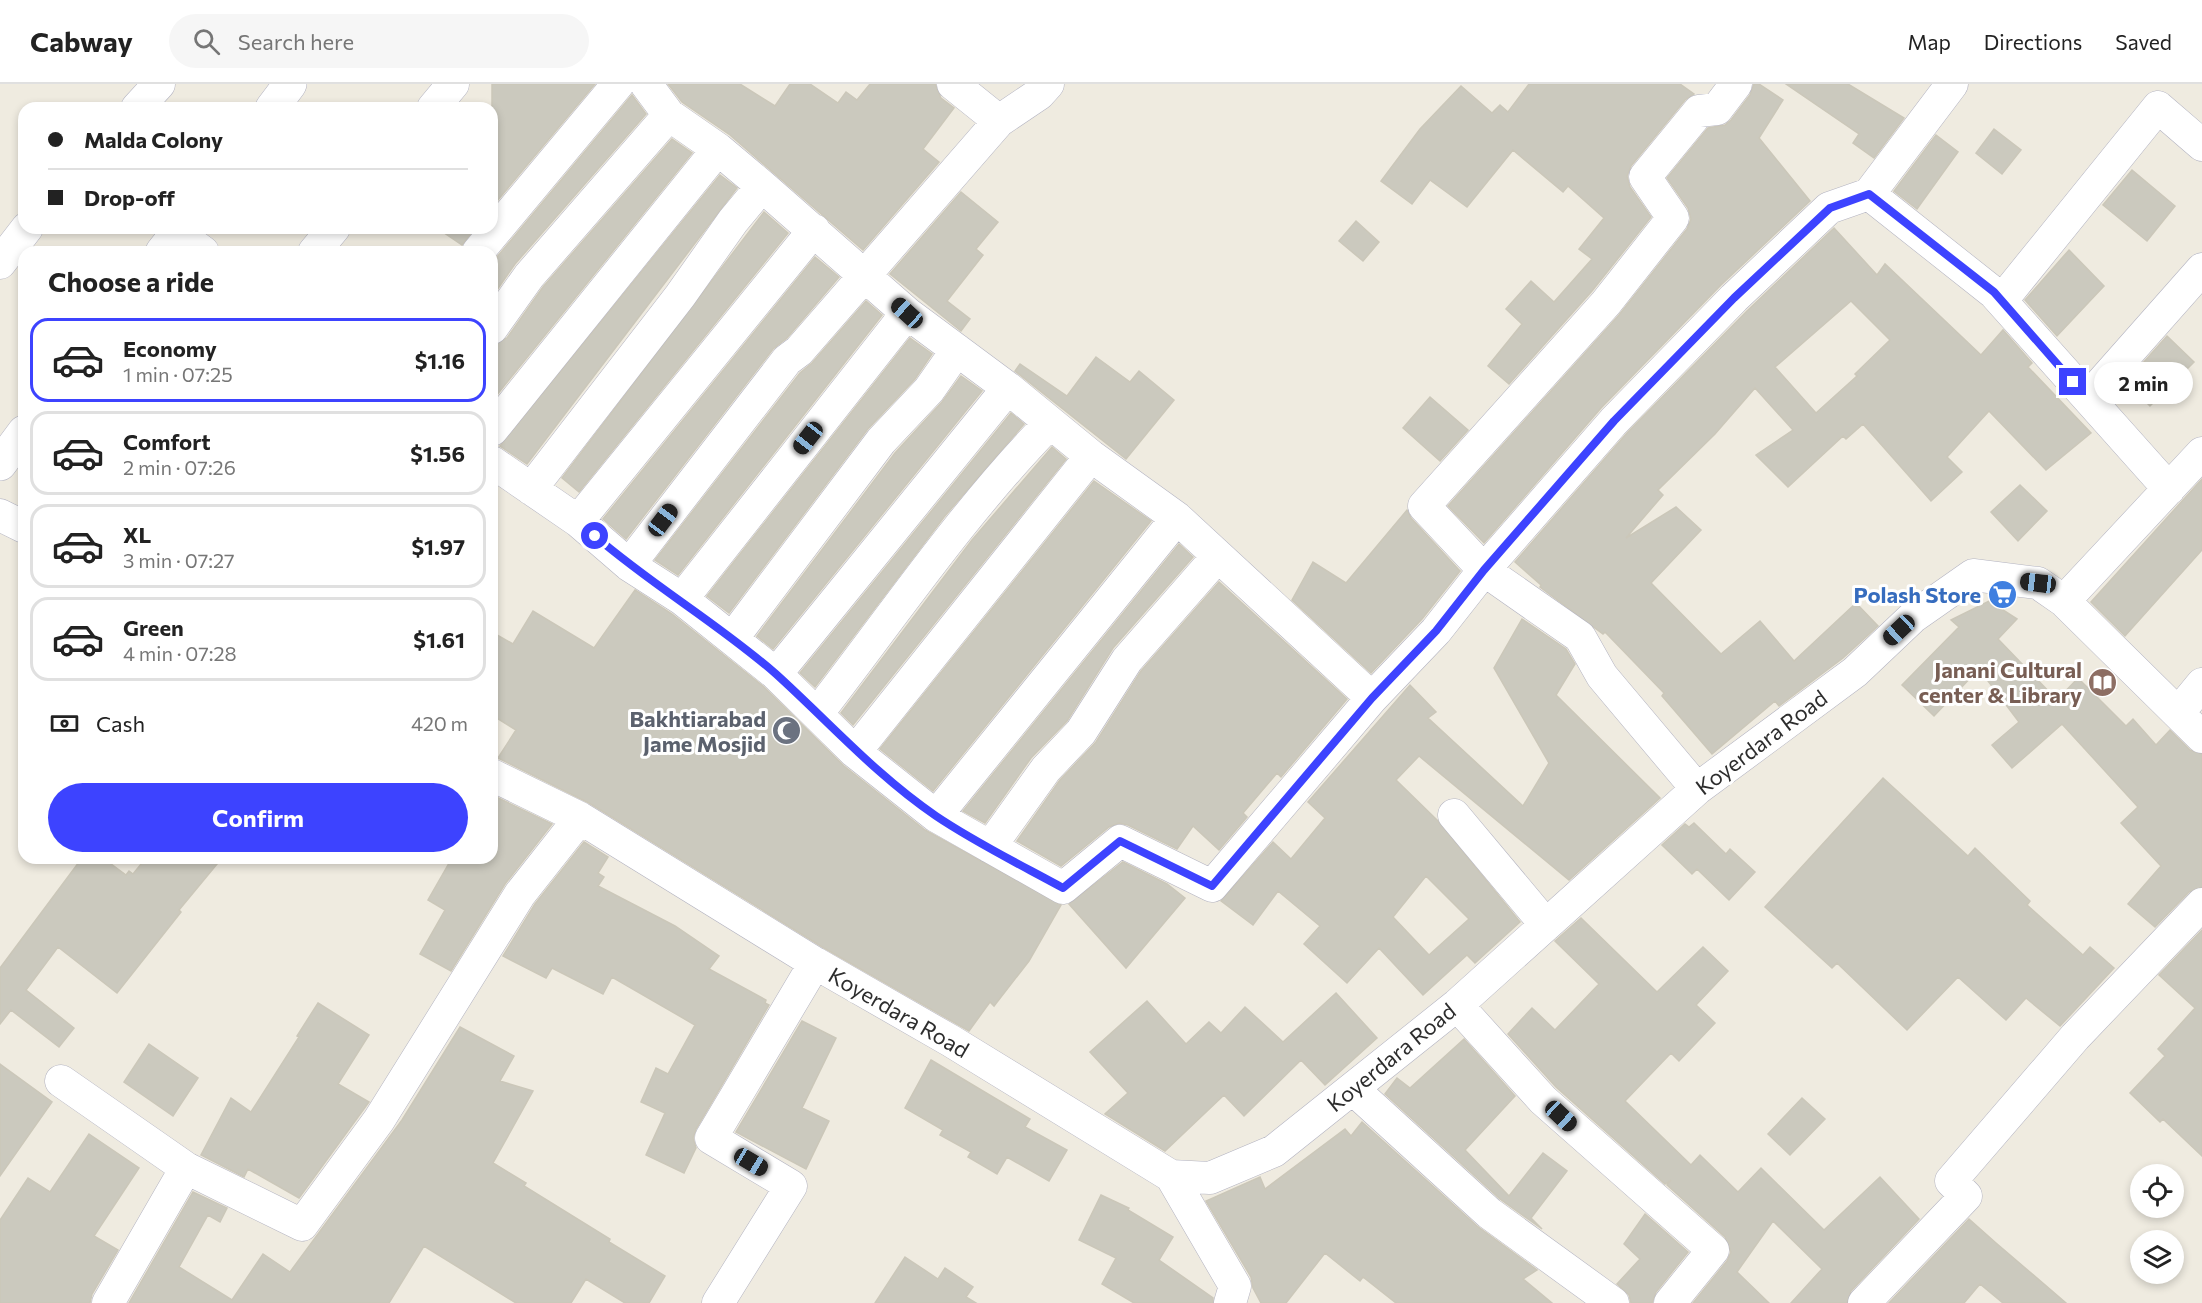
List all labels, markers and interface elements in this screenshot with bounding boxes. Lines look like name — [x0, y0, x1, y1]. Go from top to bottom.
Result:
search box — [169, 14, 589, 68]
text: Cabway — [30, 24, 133, 58]
icon: search — [190, 25, 223, 58]
text: Search here — [238, 28, 354, 55]
text: Map — [1908, 29, 1951, 54]
text: Directions — [1984, 29, 2082, 54]
text: Saved — [2115, 29, 2172, 54]
text: Malda Colony — [84, 126, 223, 153]
text: Drop-off — [84, 184, 175, 211]
text: Choose a ride — [48, 265, 214, 298]
car — [888, 294, 926, 332]
icon: car — [51, 333, 105, 387]
text: Economy — [123, 335, 217, 362]
text: $1.16 — [415, 347, 465, 374]
callout: 2 min — [2094, 361, 2193, 403]
text: 1 min · 07:25 — [123, 362, 233, 386]
route end — [2059, 368, 2086, 395]
text: 2 min — [2119, 371, 2168, 395]
car — [790, 418, 826, 458]
icon: car — [51, 426, 105, 480]
text: Comfort — [123, 428, 211, 455]
text: $1.56 — [410, 440, 465, 467]
text: 2 min · 07:26 — [123, 455, 236, 479]
car — [645, 500, 681, 540]
icon: car — [51, 519, 105, 573]
text: XL — [123, 521, 151, 548]
route start — [581, 522, 608, 549]
text: $1.97 — [411, 533, 465, 560]
text: 3 min · 07:27 — [123, 548, 235, 572]
car — [2019, 572, 2057, 594]
supermarket icon: Polash Store — [1986, 578, 2018, 610]
place label: Polash Store — [1853, 581, 1981, 608]
car — [1880, 611, 1918, 649]
icon: car — [51, 612, 105, 666]
text: Green — [123, 614, 184, 641]
text: $1.61 — [413, 626, 465, 653]
text: 4 min · 07:28 — [123, 641, 237, 665]
place label: Janani Cultural center & Library — [1918, 656, 2082, 708]
library icon: Janani Cultural center & Library — [2087, 666, 2119, 698]
street label: Koyerdara Road — [1690, 684, 1832, 800]
place label: Bakhtiarabad Jame Mosjid — [630, 705, 766, 757]
icon: cash — [48, 707, 81, 740]
text: Cash — [96, 710, 145, 737]
text: 420 m — [411, 711, 468, 735]
mosque icon: Bakhtiarabad Jame Mosjid — [771, 715, 803, 747]
button: Confirm — [48, 783, 468, 852]
street label: Koyerdara Road — [824, 961, 974, 1063]
street label: Koyerdara Road — [1321, 997, 1461, 1117]
car — [1542, 1097, 1580, 1135]
car — [731, 1145, 771, 1179]
map controls — [2130, 1164, 2184, 1284]
button: locate — [2130, 1164, 2184, 1218]
button: layers — [2130, 1230, 2184, 1284]

